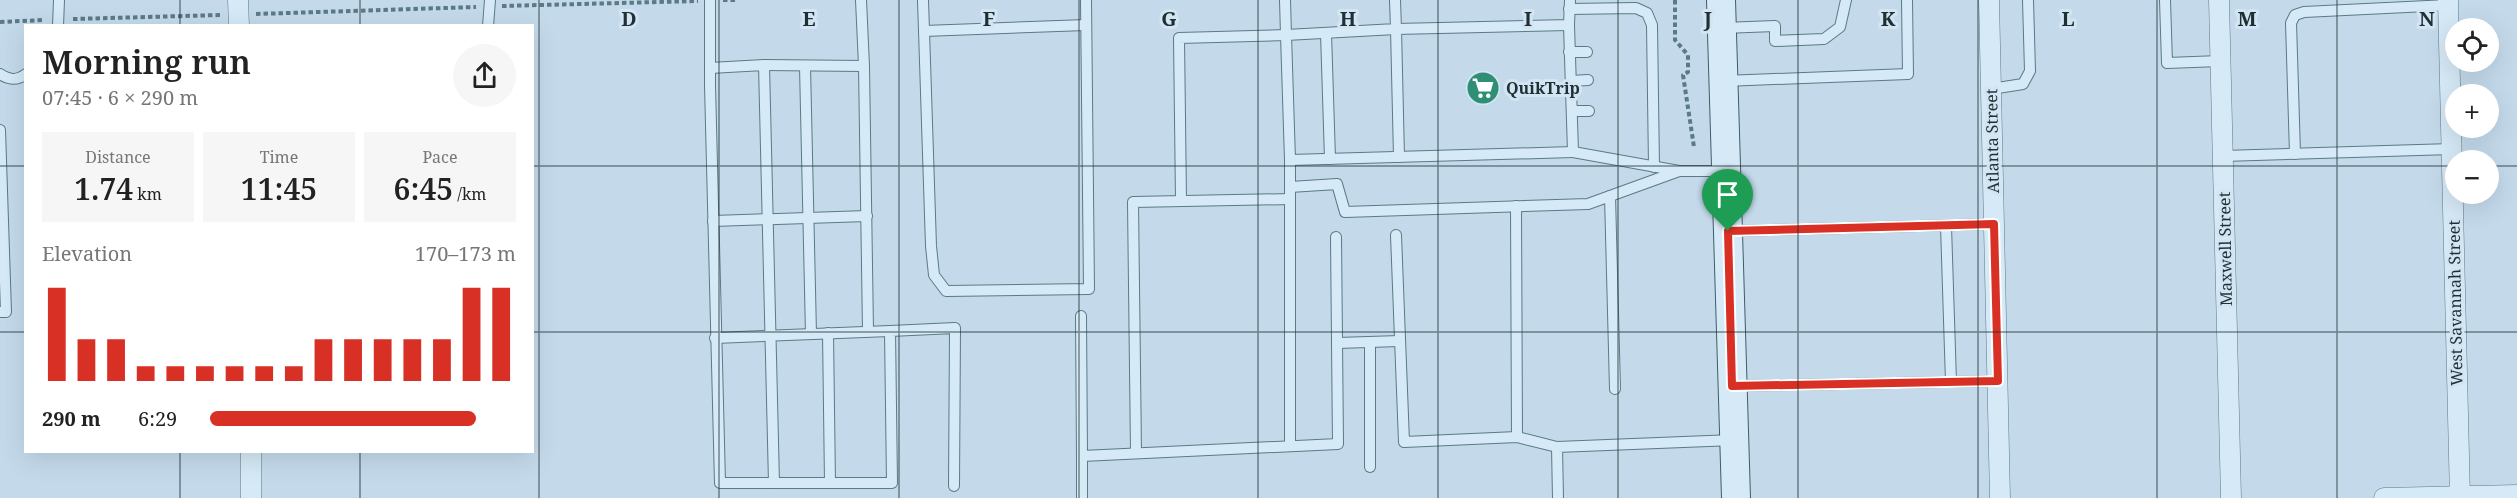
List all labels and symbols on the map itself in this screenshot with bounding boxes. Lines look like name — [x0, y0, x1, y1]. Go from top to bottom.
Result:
text: D — [621, 5, 637, 32]
text: E — [802, 5, 816, 32]
text: F — [983, 5, 995, 32]
text: G — [1161, 5, 1177, 32]
text: H — [1340, 5, 1356, 32]
text: I — [1524, 5, 1532, 32]
text: J — [1703, 5, 1712, 32]
text: K — [1881, 5, 1896, 32]
text: L — [2061, 5, 2075, 32]
text: M — [2237, 5, 2257, 32]
text: N — [2419, 5, 2435, 32]
supermarket icon: QuikTrip — [1465, 70, 1501, 106]
place label: QuikTrip — [1506, 77, 1580, 99]
street label: Atlanta Street — [1980, 88, 2004, 193]
pin — [1702, 169, 1753, 231]
street label: Maxwell Street — [2213, 191, 2237, 306]
street label: West Savannah Street — [2443, 219, 2467, 386]

